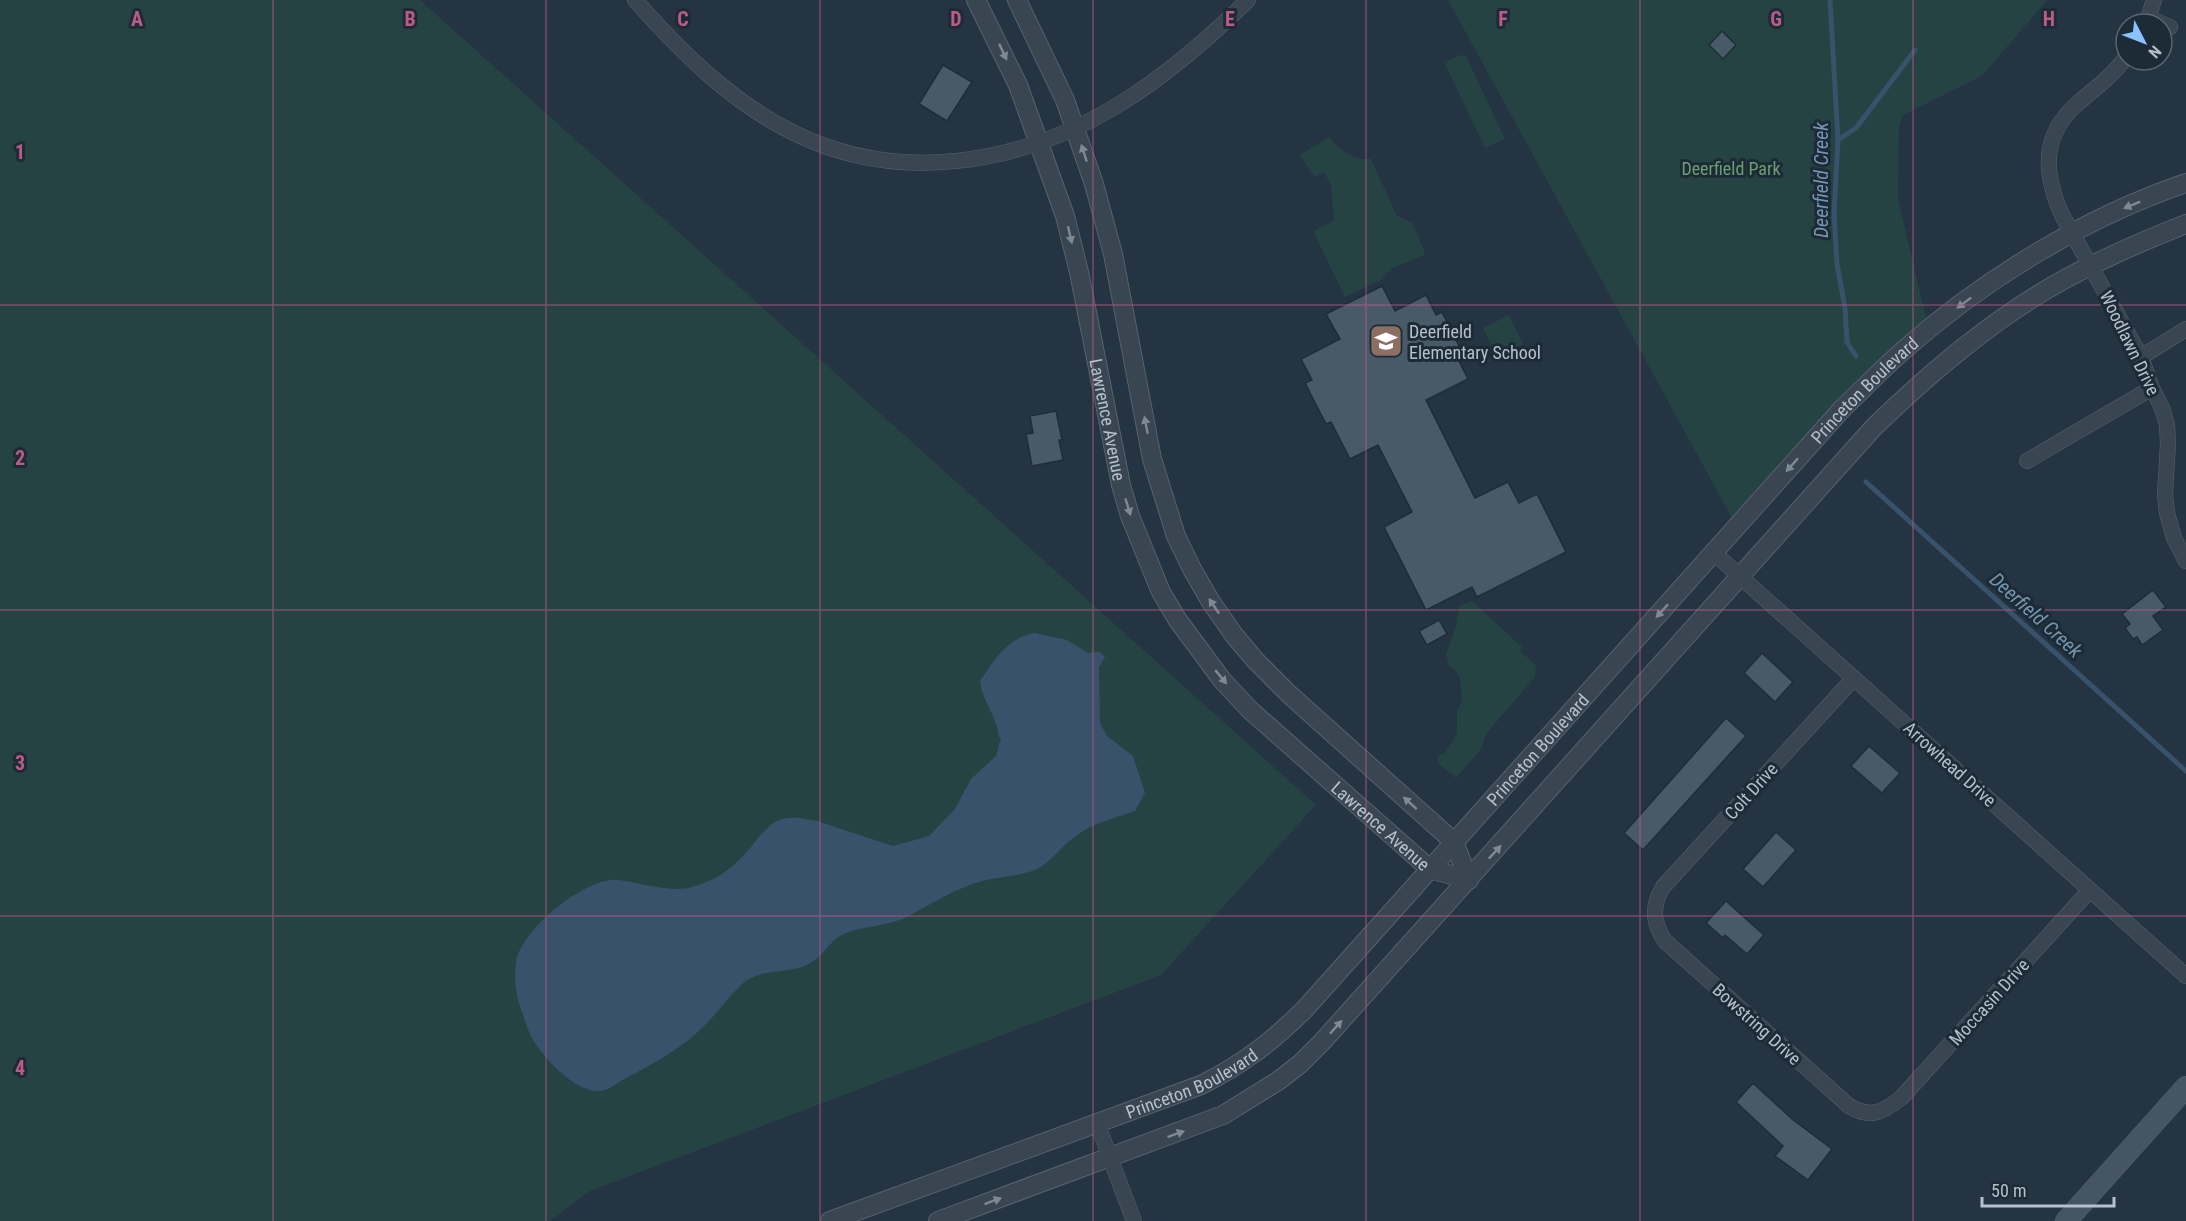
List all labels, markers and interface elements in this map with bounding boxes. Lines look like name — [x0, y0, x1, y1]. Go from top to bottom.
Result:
text: A — [131, 7, 143, 31]
text: B — [404, 7, 416, 31]
text: C — [677, 7, 689, 31]
text: D — [950, 7, 962, 31]
text: E — [1225, 7, 1235, 31]
text: F — [1498, 7, 1508, 31]
text: G — [1770, 7, 1782, 31]
text: H — [2043, 7, 2055, 31]
north arrow — [2114, 12, 2174, 72]
text: N — [2144, 42, 2165, 62]
one-way arrow — [998, 43, 1007, 60]
water label: Deerfield Creek — [1809, 121, 1833, 238]
text: 1 — [15, 140, 25, 164]
one-way arrow — [1079, 144, 1088, 162]
park label: Deerfield Park — [1681, 158, 1781, 179]
one-way arrow — [2122, 200, 2140, 210]
one-way arrow — [1065, 226, 1075, 244]
street label: Woodlawn Drive — [2096, 287, 2164, 399]
one-way arrow — [1956, 297, 1972, 309]
place label: Deerfield Elementary School — [1409, 321, 1541, 363]
school or university icon: Deerfield Elementary School — [1368, 323, 1404, 359]
street label: Princeton Boulevard — [1806, 332, 1922, 447]
street label: Lawrence Avenue — [1086, 357, 1130, 482]
one-way arrow — [1141, 415, 1150, 434]
text: 2 — [15, 446, 25, 470]
one-way arrow — [1786, 457, 1799, 472]
one-way arrow — [1124, 499, 1133, 517]
water label: Deerfield Creek — [1985, 567, 2088, 664]
one-way arrow — [1209, 598, 1220, 614]
one-way arrow — [1656, 603, 1669, 618]
one-way arrow — [1214, 669, 1227, 685]
street label: Princeton Boulevard — [1482, 689, 1593, 809]
street label: Arrowhead Drive — [1900, 717, 2000, 811]
text: 3 — [15, 751, 25, 775]
street label: Colt Drive — [1720, 758, 1782, 824]
street label: Lawrence Avenue — [1327, 777, 1434, 875]
one-way arrow — [1403, 796, 1418, 810]
one-way arrow — [1488, 844, 1502, 859]
street label: Moccasin Drive — [1945, 954, 2033, 1050]
street label: Bowstring Drive — [1709, 979, 1805, 1069]
one-way arrow — [1329, 1020, 1342, 1035]
street label: Princeton Boulevard — [1123, 1044, 1261, 1122]
text: 4 — [15, 1056, 25, 1080]
one-way arrow — [1167, 1128, 1185, 1138]
scale bar — [1982, 1170, 2114, 1208]
text: 50 m — [1991, 1180, 2026, 1201]
one-way arrow — [984, 1195, 1002, 1205]

